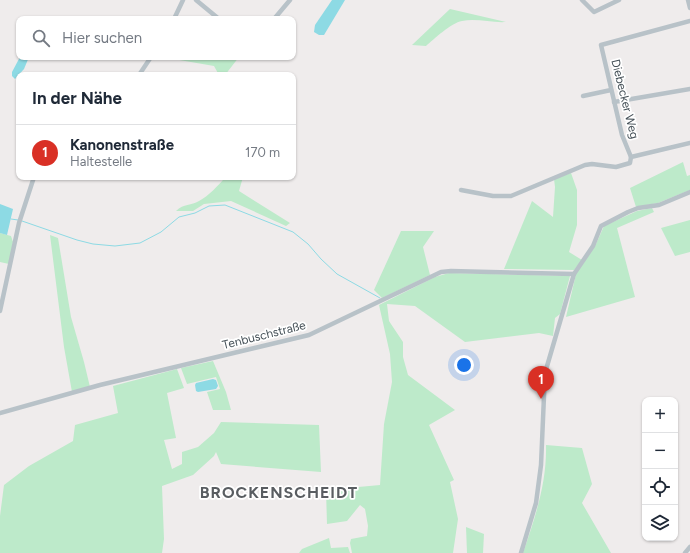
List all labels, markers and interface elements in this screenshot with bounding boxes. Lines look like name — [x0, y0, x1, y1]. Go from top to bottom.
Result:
search box — [16, 16, 296, 60]
icon: search — [30, 27, 52, 49]
text: Hier suchen — [62, 29, 142, 47]
street label: Diebecker Weg — [608, 58, 642, 140]
text: In der Nähe — [32, 88, 122, 108]
text: Kanonenstraße — [70, 136, 174, 154]
text: 1 — [42, 145, 48, 160]
text: 170 m — [245, 145, 280, 160]
text: Haltestelle — [70, 154, 132, 169]
street label: Tenbuschstraße — [221, 318, 307, 352]
your location — [454, 355, 474, 375]
pin: 1 — [528, 366, 554, 399]
map controls — [642, 397, 678, 541]
button: + — [642, 397, 678, 433]
button: − — [642, 433, 678, 469]
button: locate — [642, 469, 678, 505]
district label: BROCKENSCHEIDT — [200, 483, 358, 502]
button: layers — [642, 505, 678, 541]

